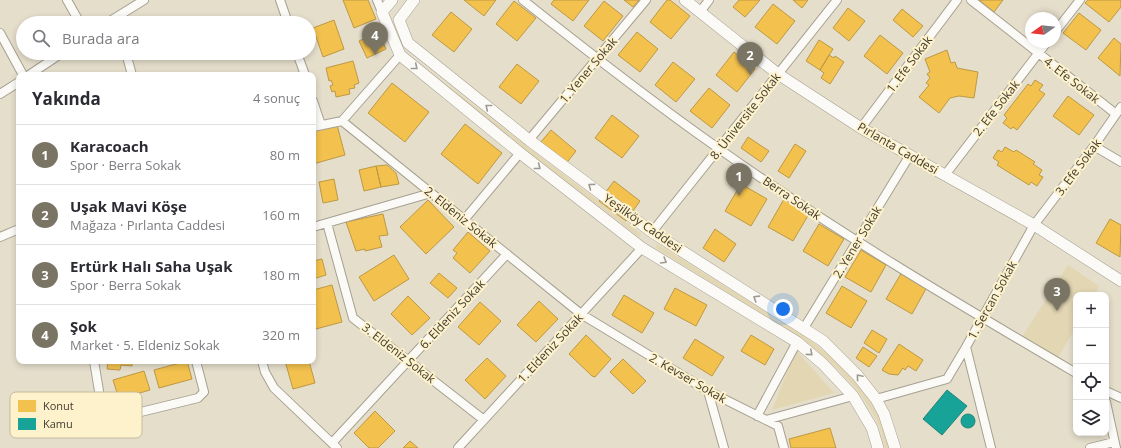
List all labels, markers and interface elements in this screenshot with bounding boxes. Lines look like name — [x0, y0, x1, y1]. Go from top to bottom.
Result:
north arrow — [1025, 12, 1061, 48]
search box — [16, 16, 316, 60]
pin: 4 — [362, 22, 388, 55]
icon: search — [30, 27, 52, 49]
text: Burada ara — [62, 28, 140, 48]
street label: 1. Efe Sokak — [882, 32, 936, 96]
street label: 1. Yener Sokak — [555, 33, 621, 107]
pin: 2 — [737, 42, 763, 75]
street label: 4. Efe Sokak — [1040, 53, 1104, 108]
one-way arrow — [410, 63, 418, 70]
street label: 8. Üniversite Sokak — [706, 69, 785, 163]
street label: 2. Efe Sokak — [969, 76, 1024, 140]
text: Yakında — [32, 87, 101, 110]
text: 4 sonuç — [253, 89, 300, 107]
one-way arrow — [485, 104, 492, 111]
street label: Pırlanta Caddesi — [854, 118, 942, 178]
street label: 3. Efe Sokak — [1051, 135, 1105, 199]
text: Karacoach — [70, 136, 149, 156]
text: 1 — [41, 146, 49, 164]
text: 80 m — [270, 146, 300, 164]
text: Spor · Berra Sokak — [70, 156, 181, 174]
one-way arrow — [533, 162, 540, 169]
pin: 1 — [726, 163, 752, 196]
street label: Berra Sokak — [759, 172, 825, 224]
street label: 2. Eldeniz Sokak — [421, 182, 502, 252]
one-way arrow — [588, 184, 595, 191]
street label: Yeşilköy Caddesi — [600, 190, 686, 256]
text: Uşak Mavi Köşe — [70, 196, 187, 216]
street label: 2. Yener Sokak — [829, 202, 886, 281]
text: 2 — [41, 206, 49, 224]
text: 160 m — [262, 206, 300, 224]
text: Mağaza · Pırlanta Caddesi — [70, 216, 225, 234]
text: Ertürk Halı Saha Uşak — [70, 256, 232, 276]
one-way arrow — [660, 256, 667, 264]
street label: 1. Sercan Sokak — [963, 257, 1021, 342]
text: 3 — [41, 266, 49, 284]
text: 180 m — [262, 266, 300, 284]
street label: 6. Eldeniz Sokak — [415, 275, 489, 352]
text: Spor · Berra Sokak — [70, 276, 181, 294]
pin: 3 — [1044, 278, 1070, 311]
map controls — [1073, 292, 1109, 436]
button: + — [1073, 292, 1109, 328]
one-way arrow — [753, 295, 760, 303]
your location — [773, 299, 793, 319]
street label: 1. Eldeniz Sokak — [513, 309, 587, 386]
text: Şok — [70, 316, 97, 336]
street label: 3. Eldeniz Sokak — [359, 319, 440, 388]
text: 4 — [41, 326, 49, 344]
text: 320 m — [262, 326, 300, 344]
button: − — [1073, 328, 1109, 364]
text: Market · 5. Eldeniz Sokak — [70, 336, 220, 354]
one-way arrow — [805, 348, 812, 355]
street label: 2. Kevser Sokak — [646, 349, 730, 407]
button: locate — [1073, 364, 1109, 400]
one-way arrow — [856, 374, 863, 381]
legend — [10, 392, 142, 438]
text: Konut — [43, 398, 74, 413]
button: layers — [1073, 400, 1109, 436]
text: Kamu — [43, 416, 73, 431]

